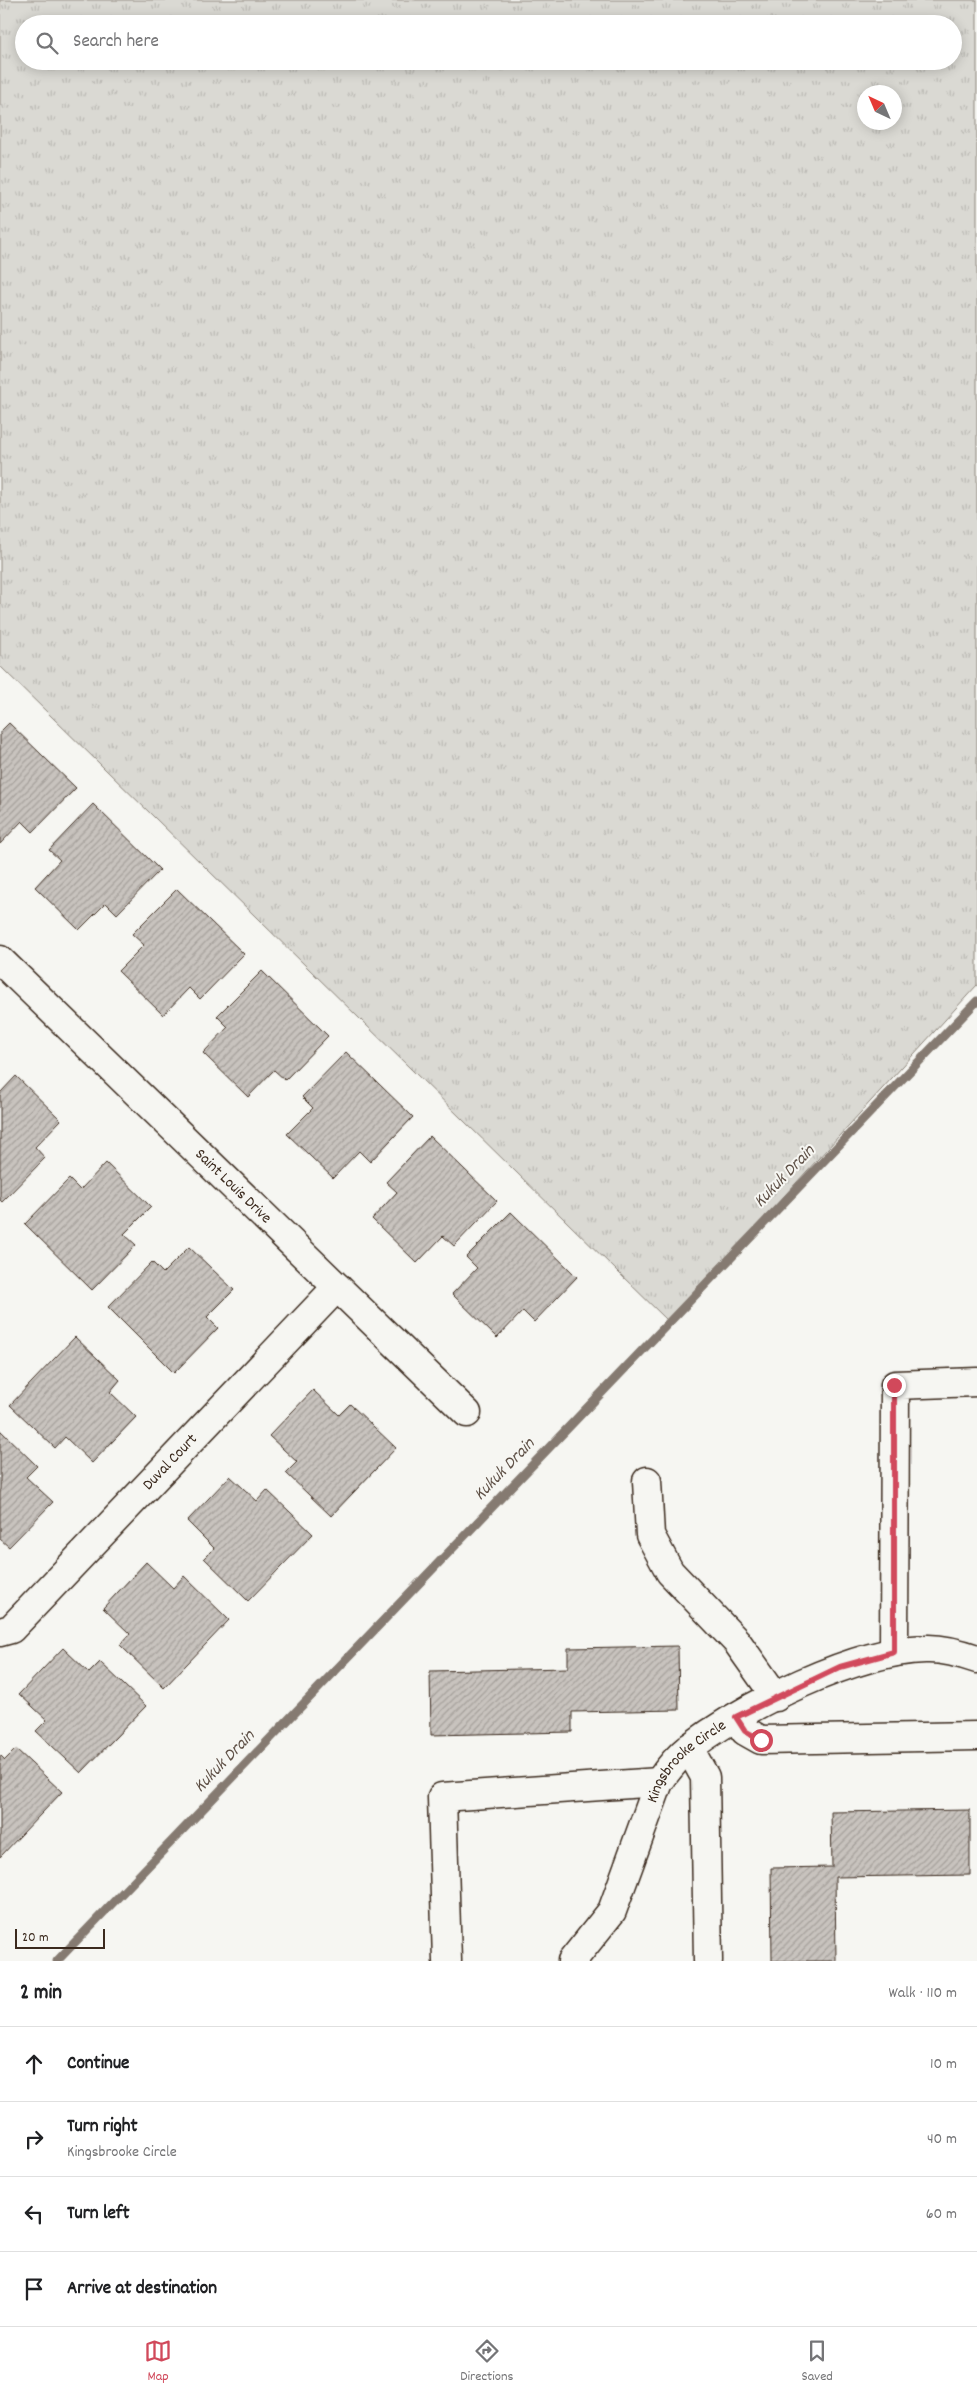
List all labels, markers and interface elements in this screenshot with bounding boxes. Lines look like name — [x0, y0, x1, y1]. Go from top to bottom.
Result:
search box — [15, 15, 962, 70]
icon: search — [33, 29, 61, 57]
text: Search here — [73, 29, 159, 56]
north arrow — [857, 85, 902, 130]
water label: Kukuk Drain — [749, 1140, 822, 1214]
street label: Saint Louis Drive — [190, 1143, 277, 1229]
route end — [883, 1374, 906, 1397]
street label: Duval Court — [137, 1429, 203, 1496]
water label: Kukuk Drain — [469, 1433, 542, 1507]
street label: Kingsbrooke Circle — [641, 1714, 731, 1806]
water label: Kukuk Drain — [189, 1725, 262, 1799]
route start — [750, 1729, 773, 1752]
scale bar — [15, 1926, 105, 1949]
text: 20 m — [22, 1928, 49, 1948]
text: 2 min — [20, 1979, 62, 2009]
text: Walk · 110 m — [889, 1982, 957, 2005]
icon: ahead — [20, 2050, 48, 2078]
text: Continue — [67, 2051, 129, 2078]
text: 10 m — [930, 2053, 957, 2076]
text: Turn right — [67, 2114, 138, 2141]
icon: right — [20, 2125, 48, 2153]
text: 40 m — [927, 2128, 957, 2151]
text: Kingsbrooke Circle — [67, 2141, 177, 2164]
icon: left — [20, 2200, 48, 2228]
text: Turn left — [67, 2201, 130, 2228]
text: 60 m — [926, 2203, 957, 2226]
icon: arrive — [20, 2275, 48, 2303]
text: Arrive at destination — [67, 2276, 217, 2303]
tab: Map — [144, 2337, 172, 2387]
tab: Directions — [460, 2337, 513, 2387]
tab: Saved — [802, 2337, 833, 2387]

